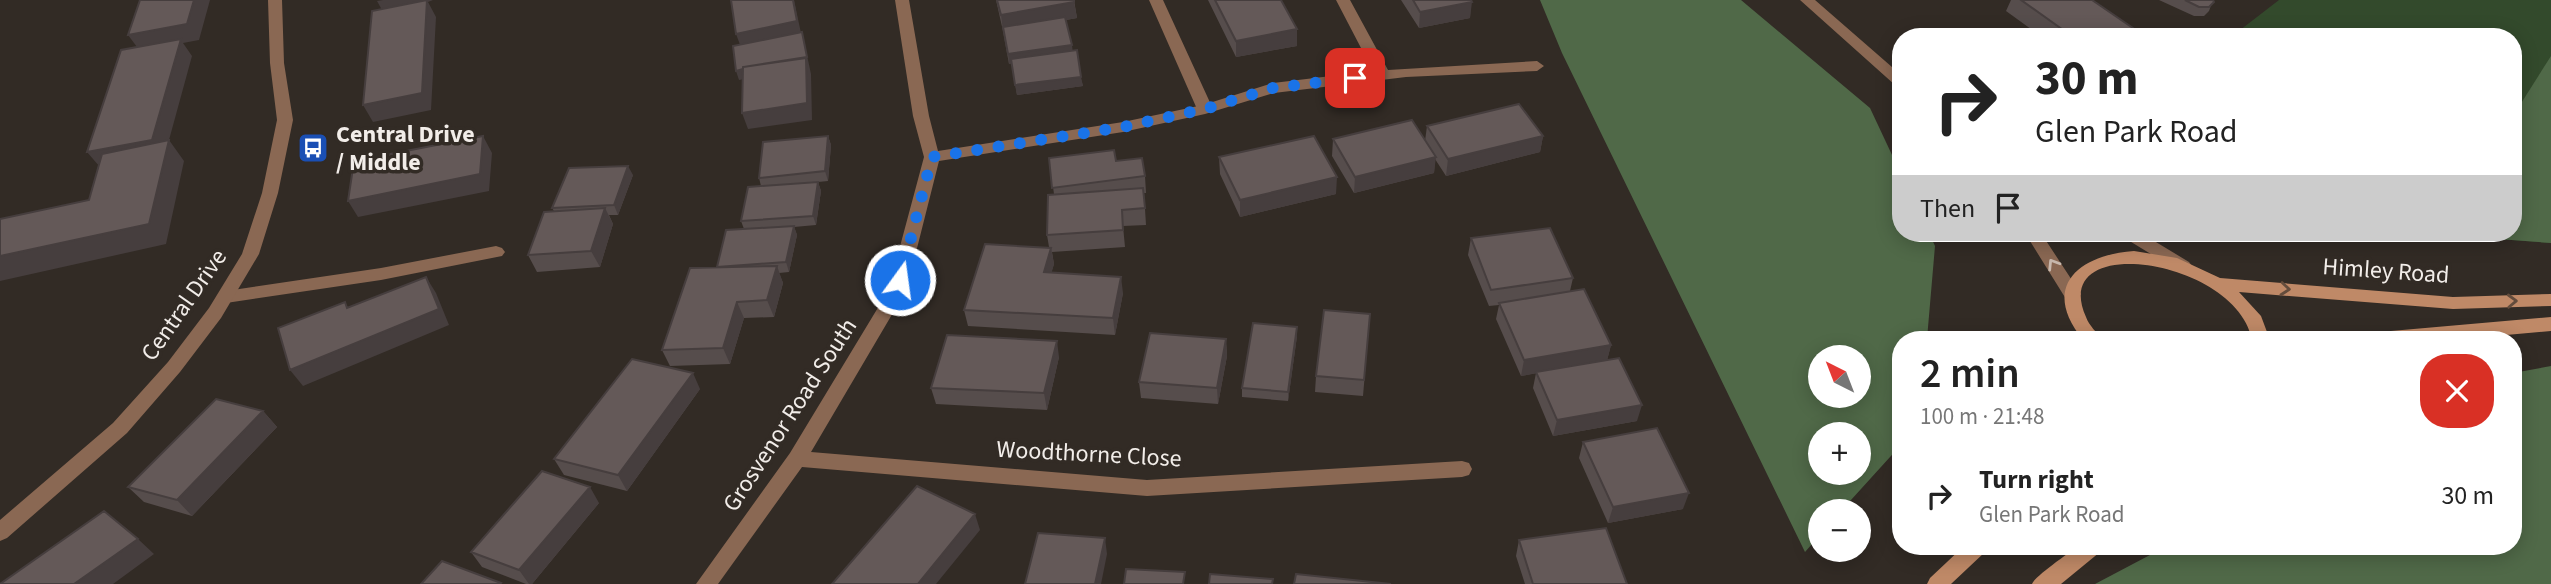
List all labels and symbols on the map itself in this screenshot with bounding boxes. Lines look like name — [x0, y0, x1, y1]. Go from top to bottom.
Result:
pin — [1325, 48, 1385, 108]
place label: Central Drive / Middle — [336, 117, 475, 180]
bus stop icon: Central Drive / Middle — [296, 131, 330, 165]
street label: Central Drive — [132, 242, 236, 368]
position arrow — [863, 243, 937, 317]
street label: Himley Road — [2321, 249, 2451, 293]
one-way arrow — [2048, 258, 2061, 271]
one-way arrow — [2280, 281, 2291, 296]
one-way arrow — [2507, 294, 2518, 309]
street label: Grosvenor Road South — [714, 311, 866, 519]
north arrow — [1808, 345, 1871, 408]
street label: Woodthorne Close — [996, 432, 1182, 476]

